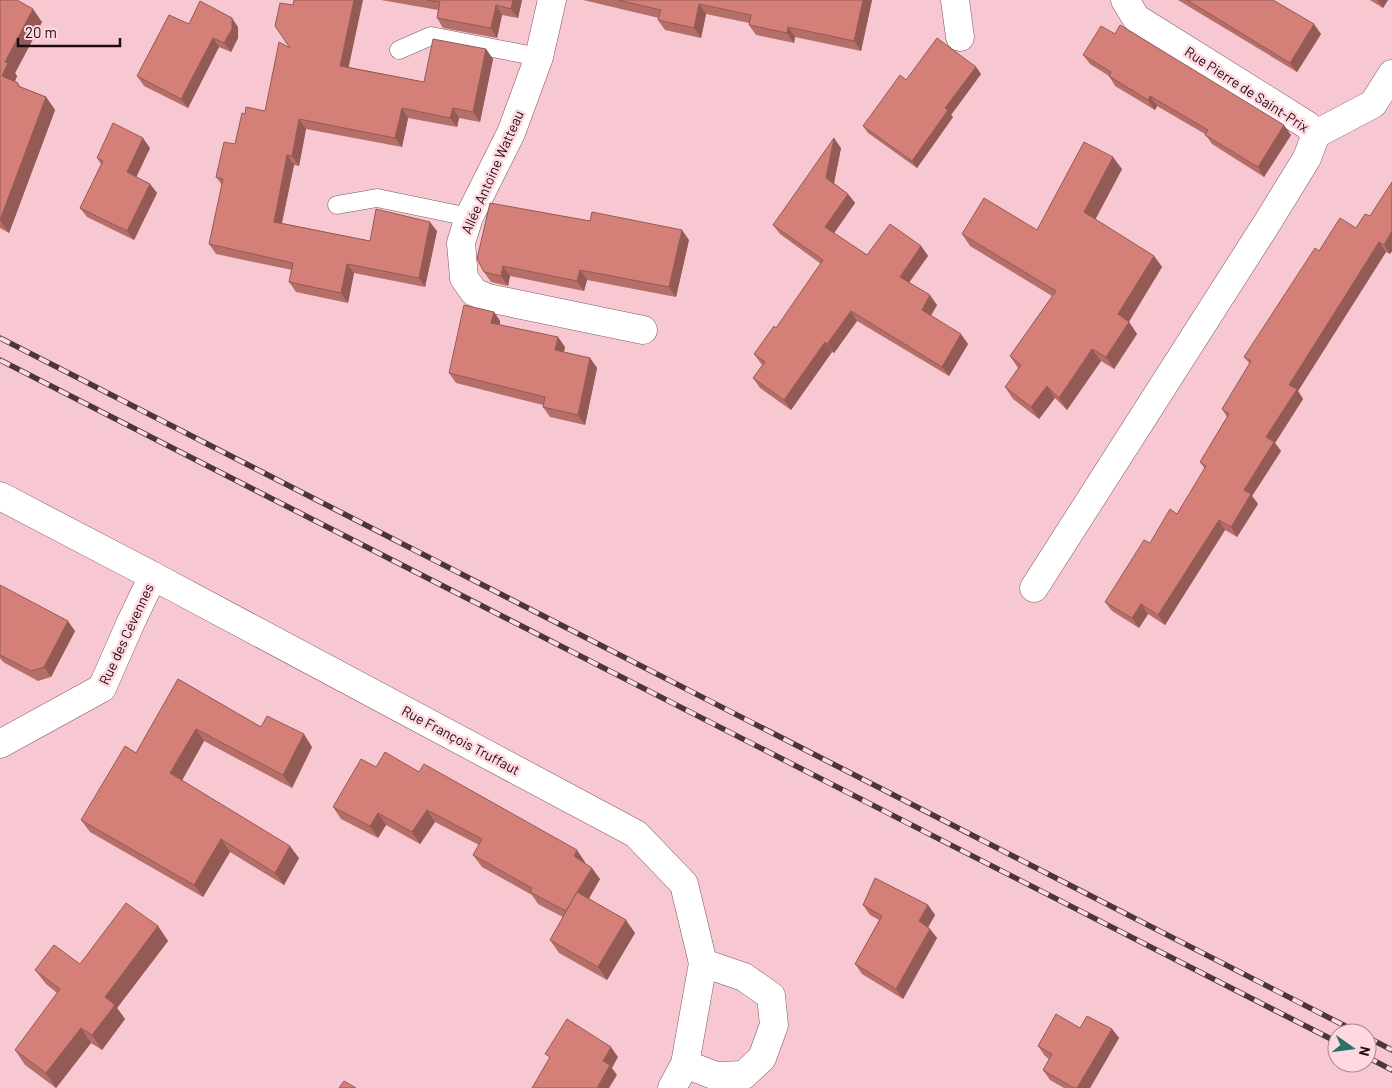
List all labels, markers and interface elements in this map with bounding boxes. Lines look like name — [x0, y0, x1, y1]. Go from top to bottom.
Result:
scale bar — [18, 15, 120, 47]
text: 20 m — [25, 23, 57, 41]
street label: Rue Pierre de Saint-Prix — [1182, 43, 1312, 136]
street label: Allée Antoine Watteau — [457, 108, 527, 236]
street label: Rue des Cévennes — [95, 581, 157, 687]
street label: Rue François Truffaut — [399, 702, 523, 778]
north arrow — [1327, 1023, 1377, 1073]
text: N — [1356, 1045, 1374, 1058]

